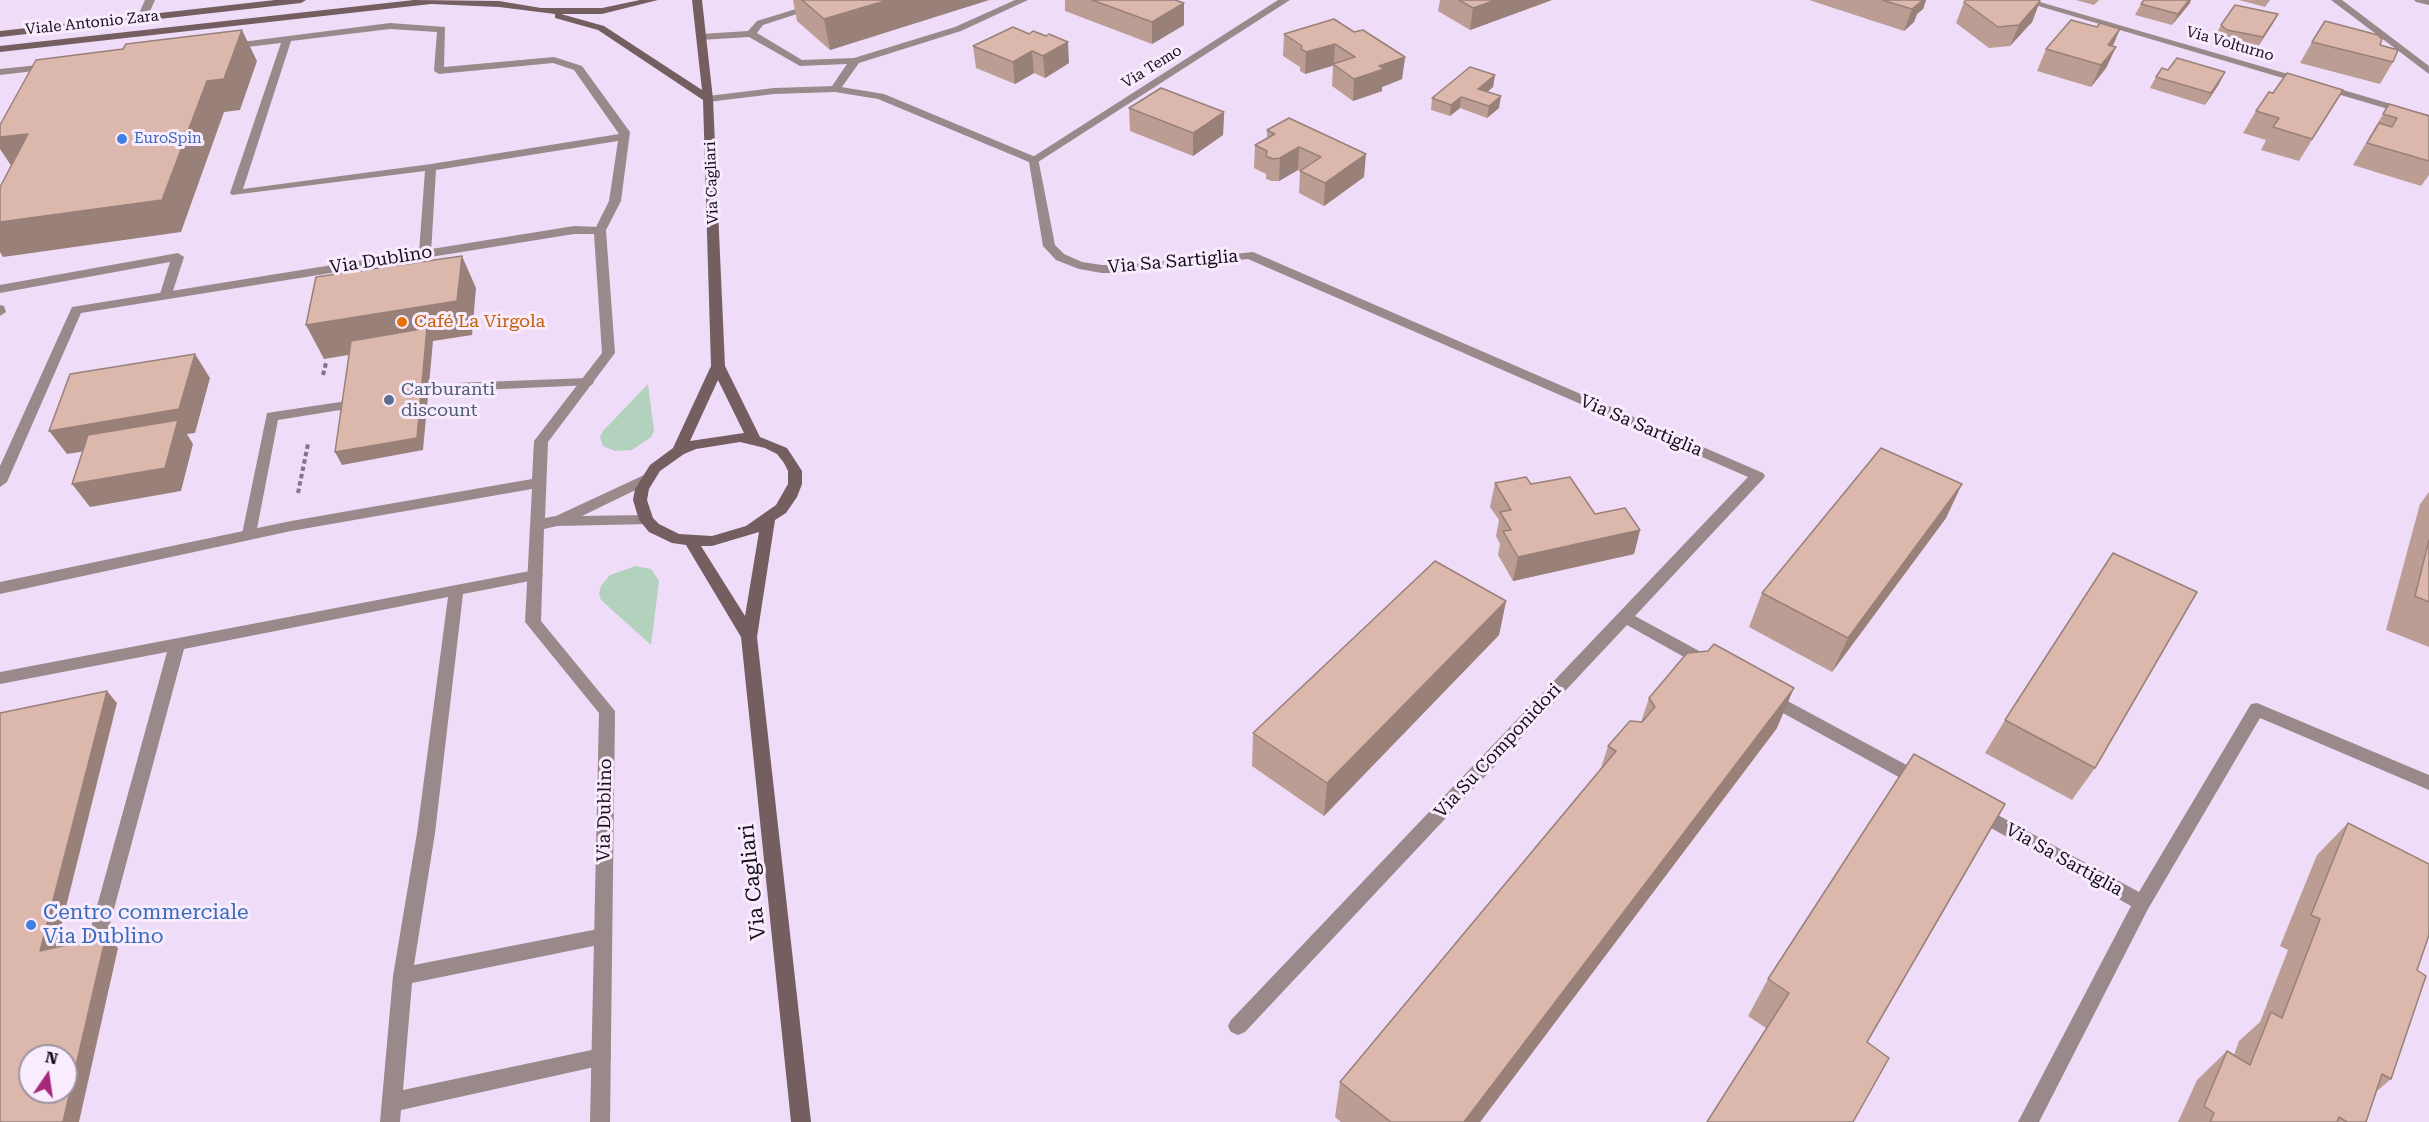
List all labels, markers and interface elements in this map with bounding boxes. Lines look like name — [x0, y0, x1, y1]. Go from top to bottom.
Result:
street label: Viale Antonio Zara — [24, 7, 160, 39]
street label: Via Volturno — [2184, 23, 2276, 65]
street label: Via Temo — [1119, 42, 1185, 92]
place label: EuroSpin — [134, 130, 202, 148]
marker: EuroSpin — [115, 132, 129, 146]
street label: Via Cagliari — [702, 141, 722, 225]
street label: Via Dublino — [328, 241, 434, 279]
street label: Via Sa Sartiglia — [1107, 246, 1239, 278]
place label: Café La Virgola — [414, 311, 545, 333]
marker: Café La Virgola — [395, 315, 409, 329]
place label: Carburanti discount — [401, 379, 495, 422]
street label: Via Sa Sartiglia — [1577, 391, 1705, 461]
marker: Carburanti discount — [382, 393, 396, 407]
street label: Via Su Componidori — [1430, 679, 1566, 823]
street label: Via Dublino — [593, 758, 617, 862]
street label: Via Sa Sartiglia — [2002, 819, 2126, 901]
street label: Via Cagliari — [734, 823, 772, 941]
place label: Centro commerciale Via Dublino — [43, 900, 248, 950]
marker: Centro commerciale Via Dublino — [24, 918, 38, 932]
north arrow — [18, 1044, 78, 1104]
text: N — [44, 1047, 60, 1069]

